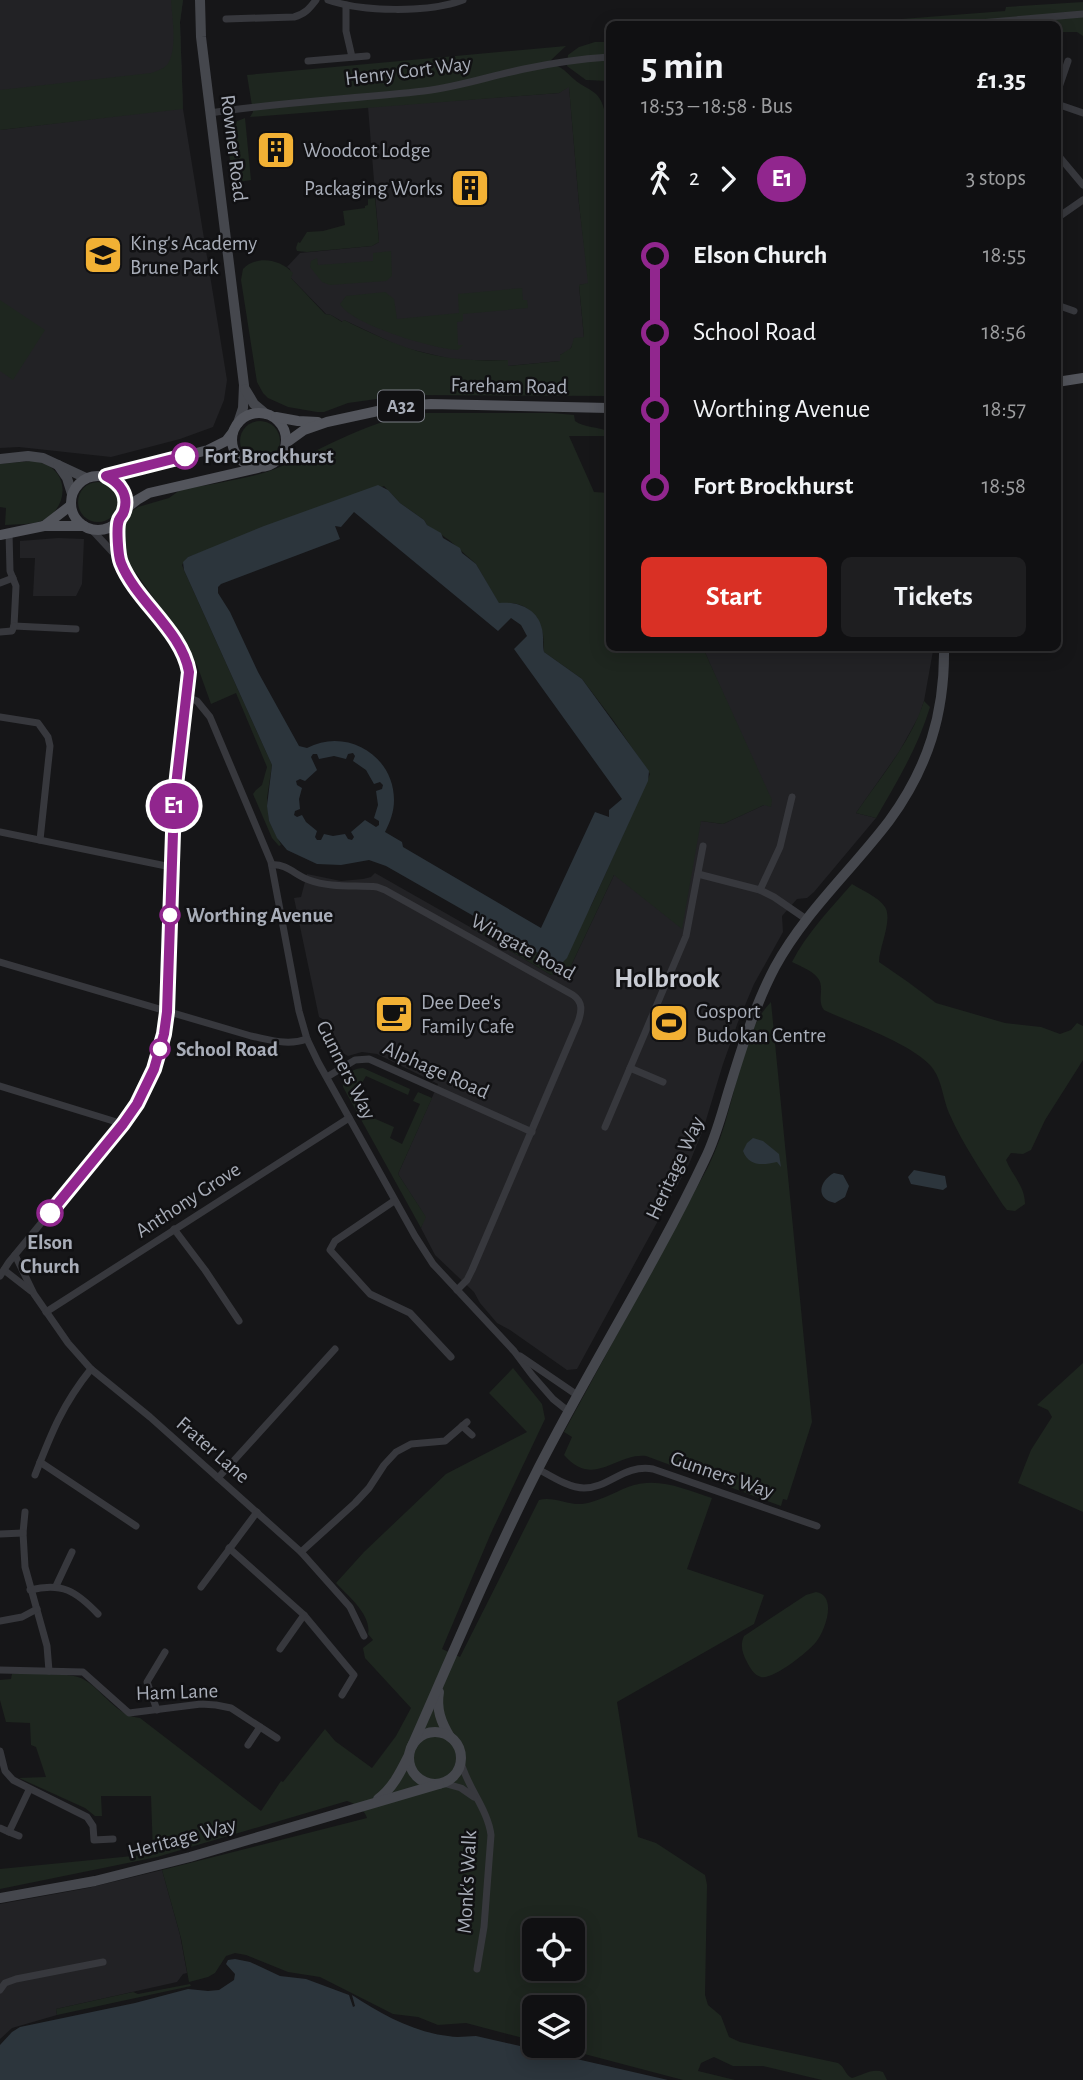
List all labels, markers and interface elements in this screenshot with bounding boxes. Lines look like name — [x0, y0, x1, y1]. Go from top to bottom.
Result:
text: 5 min — [641, 48, 724, 86]
street label: Henry Cort Way — [344, 53, 472, 89]
text: £1.35 — [977, 67, 1026, 93]
street label: Rowner Road — [217, 93, 251, 203]
text: 18:53 – 18:58 · Bus — [641, 95, 793, 118]
building icon: Woodcot Lodge — [255, 129, 297, 171]
place label: Woodcot Lodge — [303, 140, 430, 161]
icon: walk — [641, 160, 679, 198]
icon: forward — [709, 160, 747, 198]
building icon: Packaging Works — [449, 167, 491, 209]
text: 2 — [689, 167, 699, 190]
text: E1 — [771, 167, 792, 191]
text: 3 stops — [966, 167, 1026, 190]
place label: Packaging Works — [304, 178, 443, 199]
place label: King's Academy Brune Park — [130, 233, 257, 278]
school or university icon: King's Academy Brune Park — [82, 234, 124, 276]
text: Elson Church — [693, 242, 827, 268]
text: 18:55 — [983, 244, 1026, 267]
text: School Road — [693, 319, 816, 345]
text: 18:56 — [981, 321, 1026, 344]
street label: Fareham Road — [450, 374, 568, 398]
road number: A32 — [378, 390, 424, 422]
text: Worthing Avenue — [693, 396, 870, 422]
text: 18:57 — [983, 398, 1026, 421]
marker: Fort Brockhurst — [172, 443, 198, 469]
place label: Fort Brockhurst — [204, 446, 334, 467]
text: Fort Brockhurst — [693, 473, 853, 499]
text: 18:58 — [981, 475, 1026, 498]
button: Start — [641, 557, 827, 637]
button: Tickets — [841, 557, 1026, 637]
line badge: E1 — [142, 783, 206, 829]
text: E1 — [164, 794, 184, 818]
marker: Worthing Avenue — [160, 905, 180, 925]
place label: Worthing Avenue — [186, 905, 333, 926]
street label: Wingate Road — [467, 910, 579, 984]
district label: Holbrook — [614, 965, 720, 993]
place label: Dee Dee's Family Cafe — [421, 992, 515, 1037]
cafe icon: Dee Dee's Family Cafe — [373, 993, 415, 1035]
place label: Gosport Budokan Centre — [696, 1001, 826, 1046]
sports icon: Gosport Budokan Centre — [648, 1002, 690, 1044]
street label: Gunners Way — [312, 1017, 380, 1123]
street label: Alphage Road — [380, 1037, 492, 1103]
marker: School Road — [150, 1039, 170, 1059]
place label: School Road — [176, 1039, 278, 1060]
street label: Heritage Way — [642, 1113, 708, 1223]
street label: Anthony Grove — [132, 1158, 244, 1242]
marker: Elson Church — [37, 1200, 63, 1226]
place label: Elson Church — [20, 1232, 80, 1277]
street label: Frater Lane — [172, 1413, 254, 1487]
street label: Gunners Way — [668, 1448, 776, 1502]
street label: Ham Lane — [135, 1680, 219, 1704]
street label: Heritage Way — [126, 1813, 238, 1863]
street label: Monk's Walk — [454, 1829, 480, 1934]
map controls — [522, 1918, 585, 2058]
button: locate — [522, 1918, 585, 1981]
button: layers — [522, 1995, 585, 2058]

